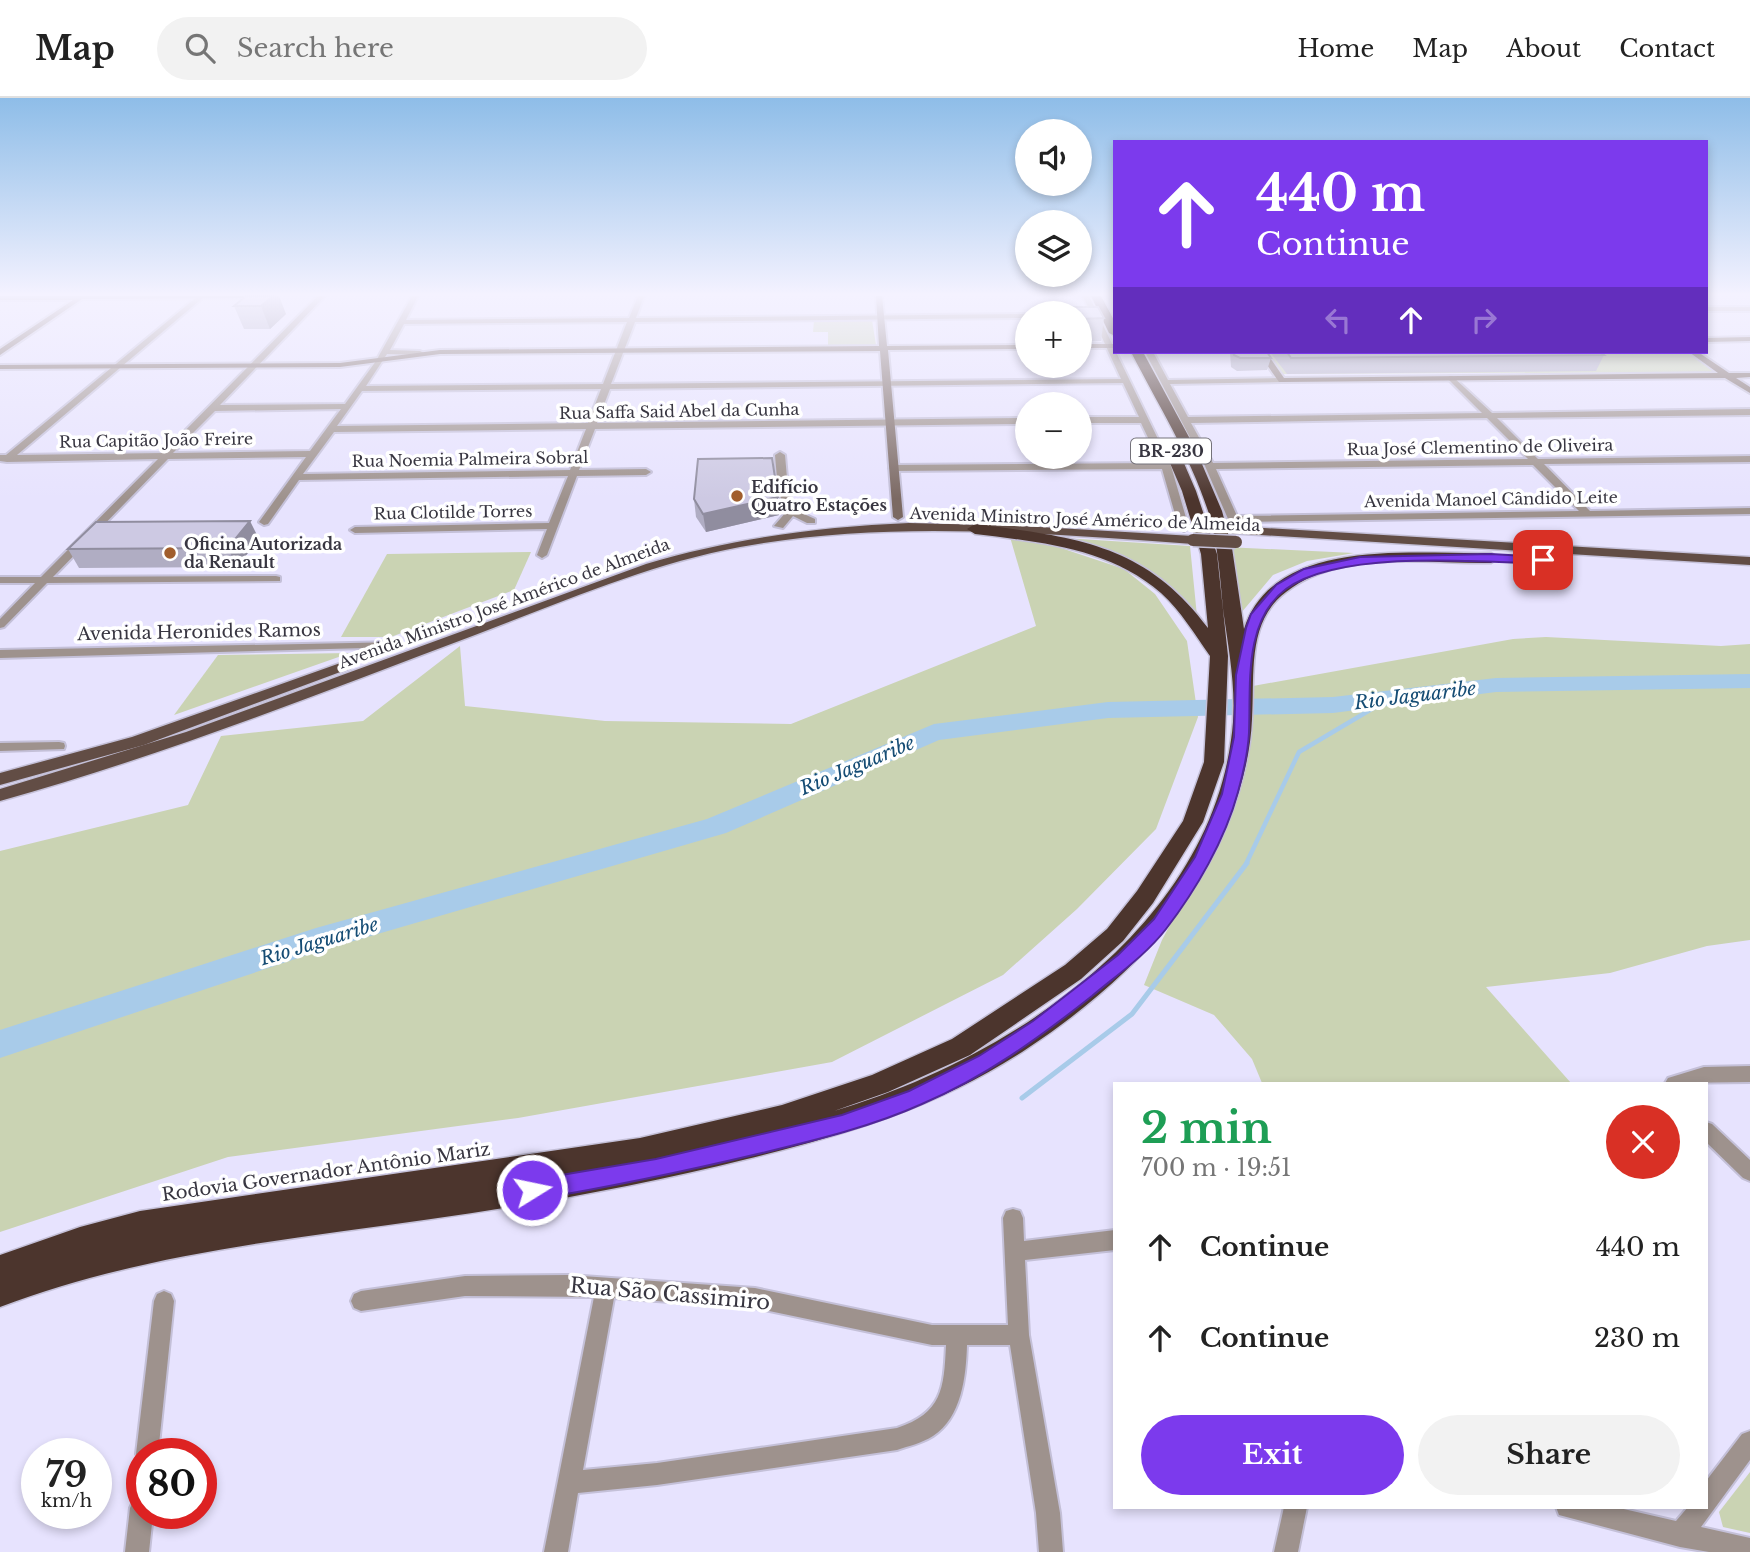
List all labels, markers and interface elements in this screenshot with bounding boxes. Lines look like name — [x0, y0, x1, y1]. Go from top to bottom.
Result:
search box — [157, 17, 647, 80]
text: Map — [35, 28, 115, 69]
icon: search — [181, 29, 219, 67]
text: Search here — [237, 32, 394, 64]
text: Home — [1298, 34, 1374, 63]
text: Map — [1412, 34, 1468, 63]
text: About — [1506, 34, 1581, 63]
text: Contact — [1619, 34, 1715, 63]
map controls — [1015, 119, 1092, 469]
button: sound — [1015, 119, 1092, 196]
text: 440 m — [1256, 163, 1425, 224]
icon: ahead — [1141, 168, 1232, 259]
button: layers — [1015, 210, 1092, 287]
text: Continue — [1256, 224, 1409, 264]
button: + — [1015, 301, 1092, 378]
icon: left — [1319, 301, 1357, 339]
icon: ahead — [1392, 301, 1430, 339]
icon: right — [1465, 301, 1503, 339]
button: − — [1015, 392, 1092, 469]
street label: Rua Saffa Said Abel da Cunha — [559, 399, 800, 423]
street label: Rua Capitão João Freire — [59, 428, 253, 452]
street label: Rua José Clementino de Oliveira — [1346, 435, 1614, 459]
road number: BR-230 — [1131, 438, 1211, 464]
street label: Rua Noemia Palmeira Sobral — [352, 447, 588, 471]
place label: Edifício Quatro Estações — [751, 477, 887, 515]
street label: Avenida Manoel Cândido Leite — [1363, 487, 1618, 511]
marker: Edifício Quatro Estações — [729, 488, 745, 504]
street label: Rua Clotilde Torres — [373, 501, 533, 523]
street label: Avenida Ministro José Américo de Almeida — [908, 503, 1261, 535]
pin — [1513, 530, 1573, 590]
place label: Oficina Autorizada da Renault — [184, 534, 342, 572]
street label: Avenida Ministro José Américo de Almeida — [335, 534, 672, 673]
icon: arrive — [1524, 541, 1562, 579]
marker: Oficina Autorizada da Renault — [162, 545, 178, 561]
street label: Avenida Heronides Ramos — [76, 619, 321, 645]
water label: Rio Jaguaribe — [1352, 677, 1478, 714]
water label: Rio Jaguaribe — [795, 731, 918, 800]
water label: Rio Jaguaribe — [256, 912, 381, 971]
text: 2 min — [1141, 1102, 1272, 1154]
button: close — [1606, 1105, 1680, 1179]
street label: Rodovia Governador Antônio Mariz — [160, 1138, 492, 1206]
position arrow — [495, 1153, 569, 1227]
text: 700 m · 19:51 — [1141, 1154, 1291, 1182]
icon: ahead — [1141, 1228, 1179, 1266]
text: Continue — [1200, 1231, 1329, 1263]
text: 440 m — [1596, 1231, 1680, 1263]
street label: Rua São Cassimiro — [569, 1272, 771, 1316]
icon: ahead — [1141, 1319, 1179, 1357]
text: Continue — [1200, 1322, 1329, 1354]
text: 230 m — [1594, 1322, 1680, 1354]
button: Exit — [1141, 1415, 1404, 1495]
button: Share — [1418, 1415, 1680, 1495]
speed limit sign: 80 — [126, 1438, 217, 1529]
text: 79 — [46, 1453, 87, 1496]
text: km/h — [41, 1490, 92, 1512]

